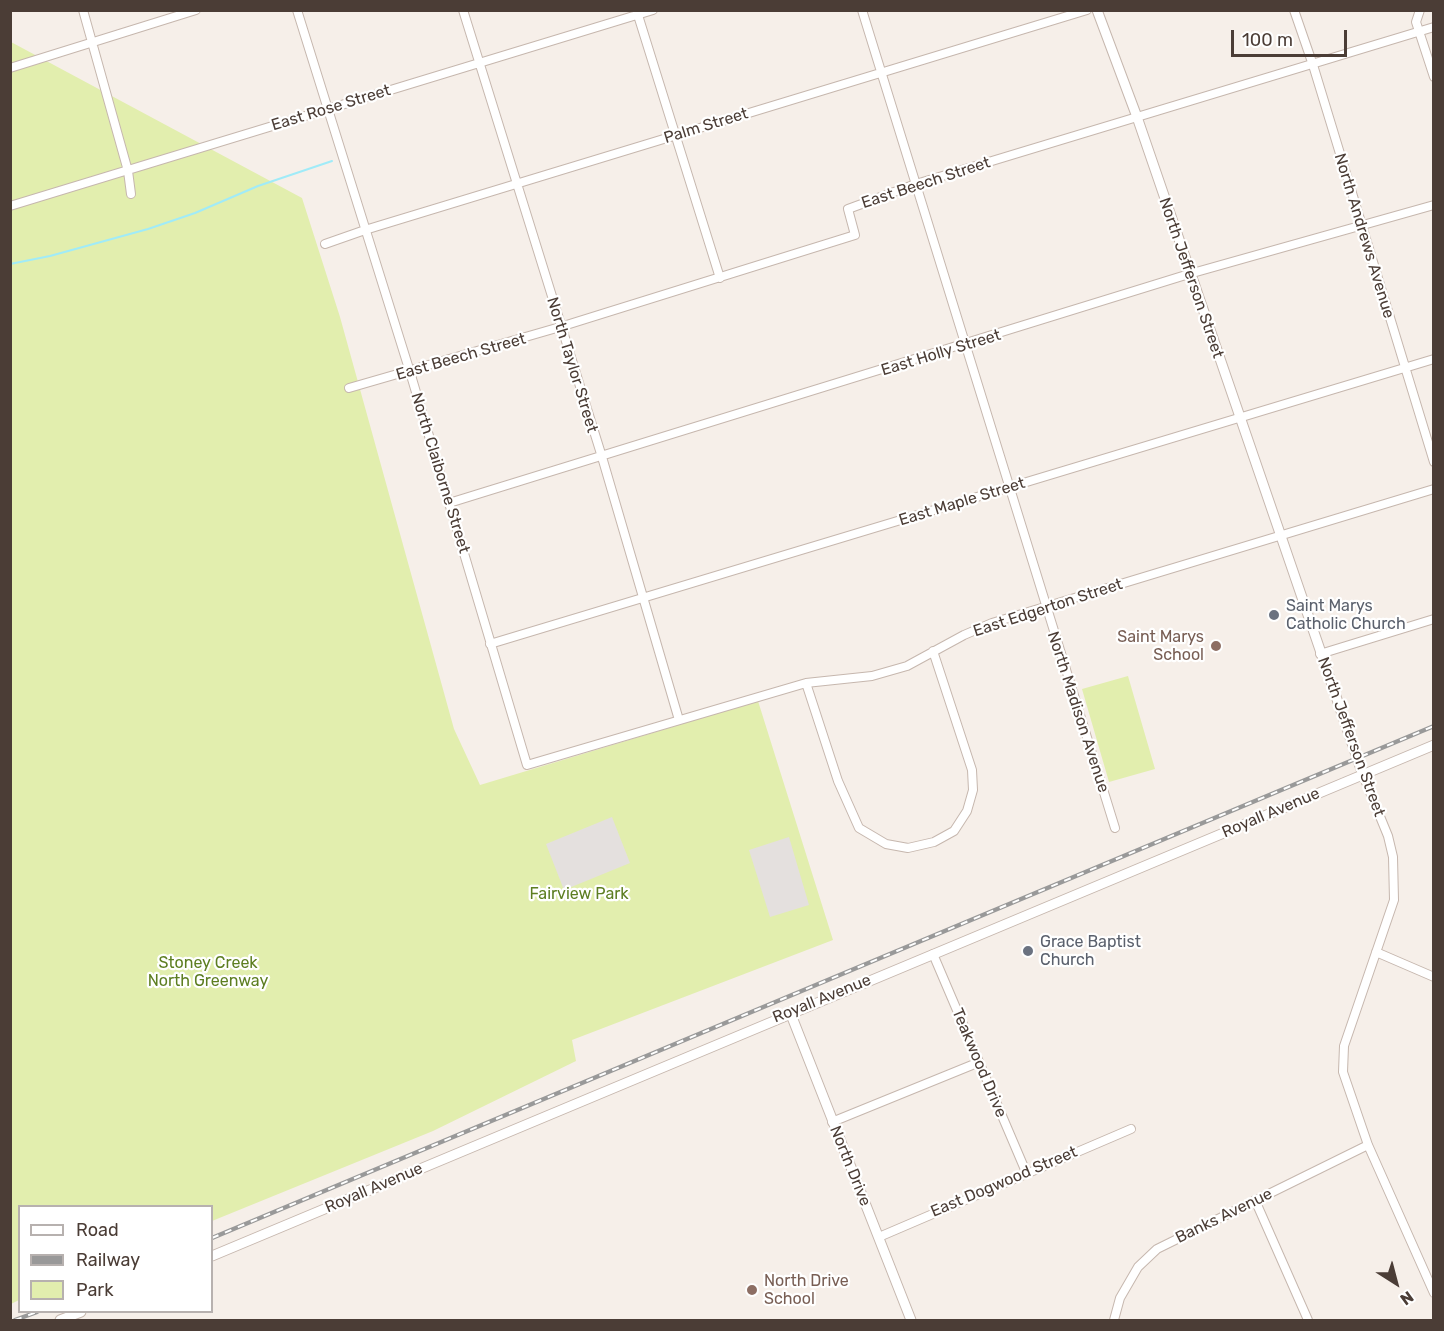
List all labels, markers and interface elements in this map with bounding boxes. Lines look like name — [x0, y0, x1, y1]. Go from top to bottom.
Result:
scale bar — [1234, 18, 1350, 56]
text: 100 m — [1242, 29, 1293, 51]
street label: East Rose Street — [269, 81, 393, 135]
street label: Palm Street — [661, 104, 751, 148]
street label: North Andrews Avenue — [1330, 151, 1398, 321]
street label: East Beech Street — [859, 153, 993, 213]
street label: North Jefferson Street — [1154, 195, 1228, 361]
street label: North Taylor Street — [542, 295, 602, 435]
street label: East Holly Street — [879, 326, 1003, 380]
street label: East Beech Street — [394, 329, 528, 385]
street label: North Claiborne Street — [406, 390, 474, 556]
street label: East Maple Street — [897, 474, 1027, 530]
street label: East Edgerton Street — [971, 575, 1125, 641]
place label: Saint Marys Catholic Church — [1286, 596, 1406, 634]
marker: Saint Marys Catholic Church — [1267, 608, 1281, 622]
place label: Saint Marys School — [1117, 627, 1204, 665]
street label: North Madison Avenue — [1043, 629, 1113, 795]
marker: Saint Marys School — [1209, 639, 1223, 653]
street label: North Jefferson Street — [1313, 655, 1389, 819]
street label: Royall Avenue — [1219, 784, 1323, 842]
park label: Fairview Park — [529, 884, 629, 904]
place label: Grace Baptist Church — [1040, 932, 1141, 970]
marker: Grace Baptist Church — [1021, 944, 1035, 958]
park label: Stoney Creek North Greenway — [148, 953, 268, 991]
street label: Royall Avenue — [770, 971, 874, 1027]
street label: Teakwood Drive — [947, 1006, 1011, 1120]
street label: North Drive — [825, 1123, 875, 1209]
street label: East Dogwood Street — [928, 1142, 1080, 1222]
street label: Royall Avenue — [322, 1159, 426, 1217]
street label: Banks Avenue — [1172, 1184, 1276, 1248]
legend — [18, 1205, 213, 1313]
text: Road — [76, 1219, 119, 1241]
text: Railway — [76, 1249, 140, 1271]
north arrow — [1366, 1253, 1426, 1313]
place label: North Drive School — [764, 1271, 849, 1309]
text: Park — [76, 1279, 113, 1301]
marker: North Drive School — [745, 1283, 759, 1297]
text: N — [1397, 1287, 1417, 1309]

